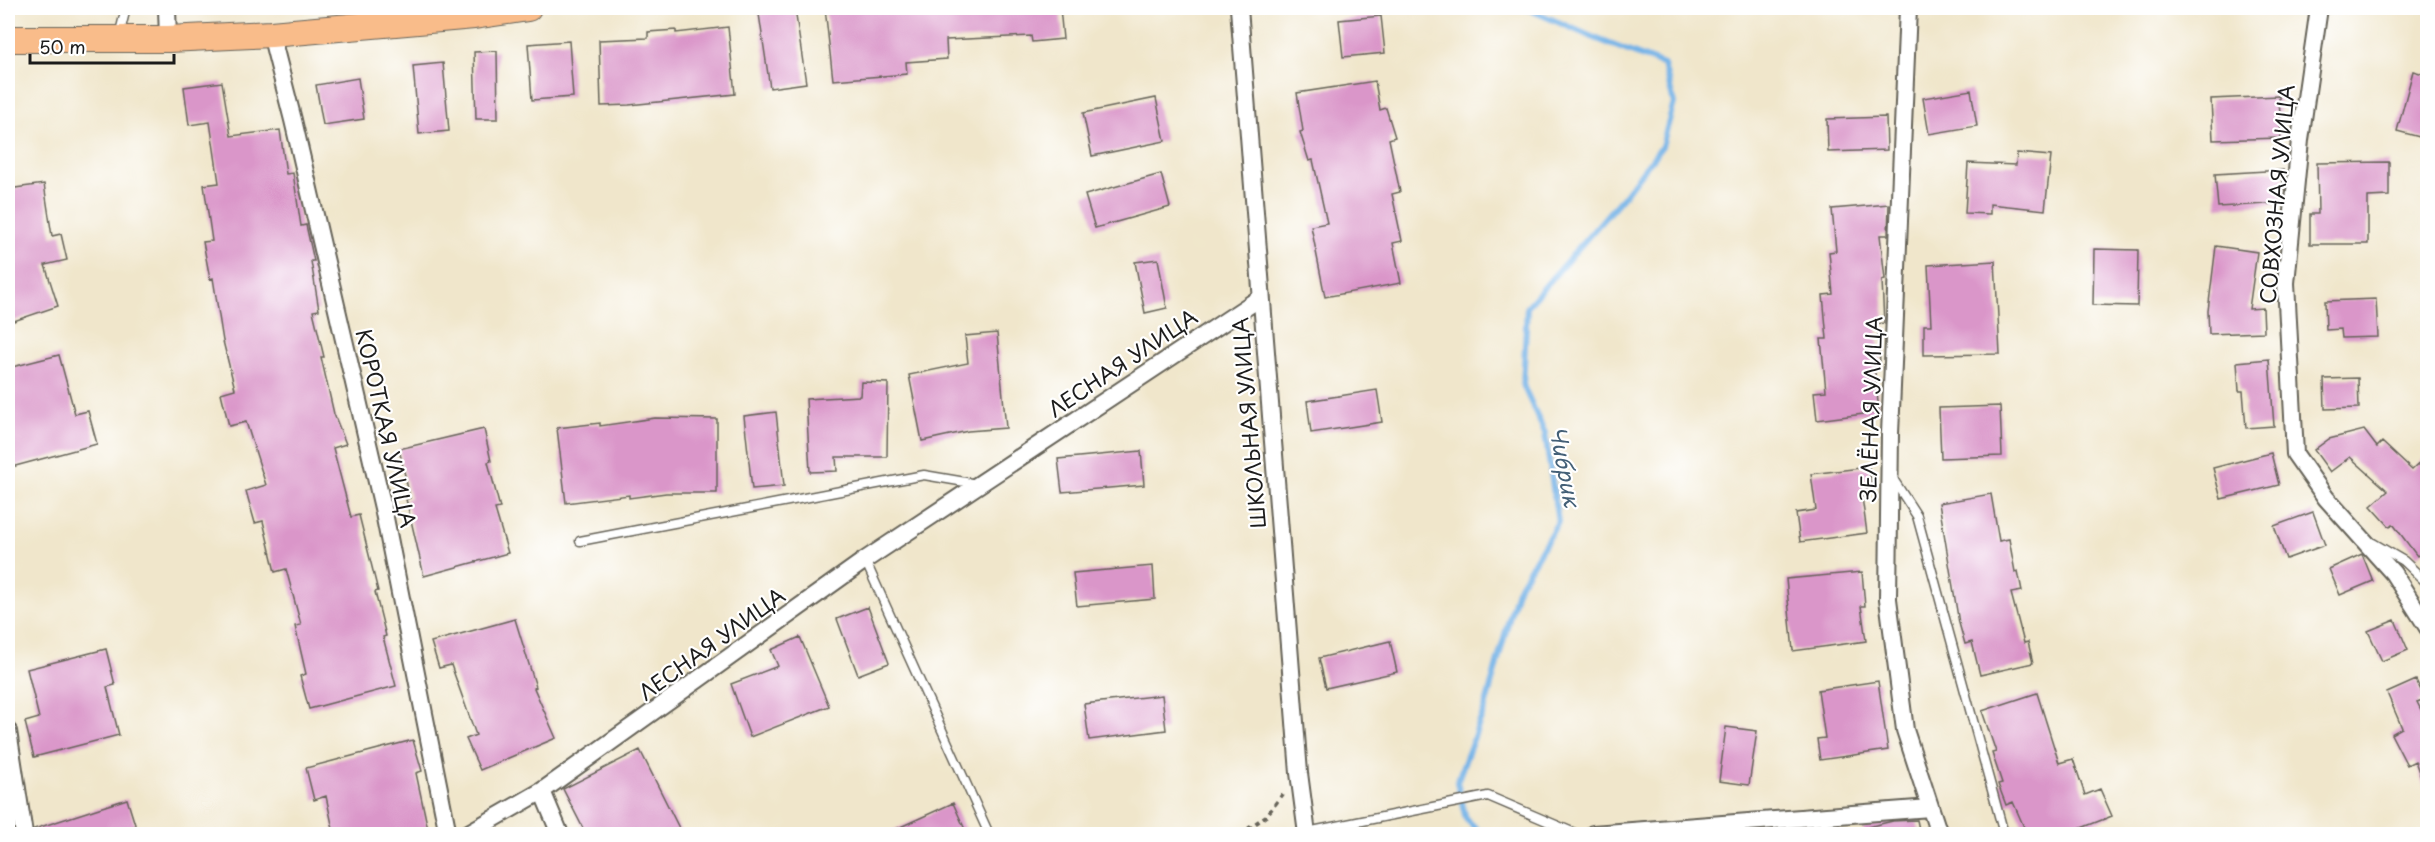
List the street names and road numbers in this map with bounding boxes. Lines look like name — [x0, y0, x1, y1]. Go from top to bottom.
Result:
street label: СОВХОЗНАЯ УЛИЦА — [2250, 83, 2302, 305]
street label: ЛЕСНАЯ УЛИЦА — [1041, 300, 1203, 424]
street label: ШКОЛЬНАЯ УЛИЦА — [1223, 316, 1273, 530]
street label: ЗЕЛЁНАЯ УЛИЦА — [1851, 316, 1889, 502]
street label: КОРОТКАЯ УЛИЦА — [349, 326, 425, 530]
street label: ЛЕСНАЯ УЛИЦА — [631, 579, 791, 707]

